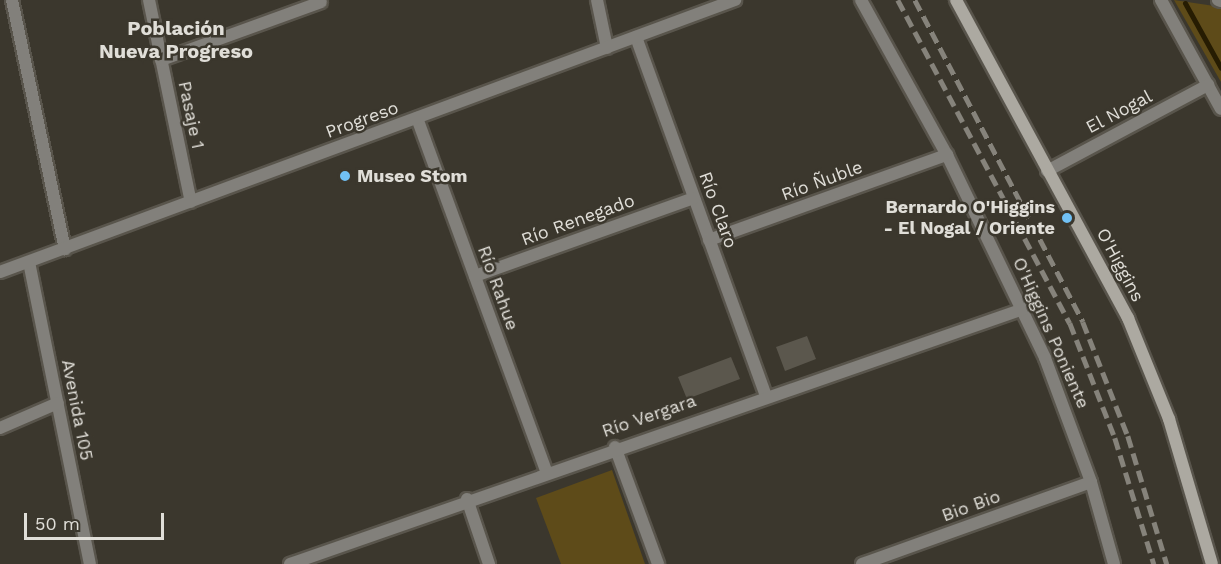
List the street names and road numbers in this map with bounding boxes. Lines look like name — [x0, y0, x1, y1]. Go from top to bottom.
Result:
street label: Pasaje 1 — [173, 79, 209, 151]
street label: El Nogal — [1082, 85, 1156, 139]
street label: Progreso — [323, 97, 401, 143]
street label: Río Ñuble — [778, 156, 866, 206]
street label: Río Claro — [694, 169, 742, 251]
street label: Río Renegado — [518, 189, 638, 251]
street label: O'Higgins — [1092, 225, 1148, 305]
street label: Río Rahue — [473, 243, 523, 333]
street label: O'Higgins Poniente — [1008, 254, 1094, 412]
street label: Avenida 105 — [57, 357, 97, 463]
street label: Río Vergara — [599, 390, 699, 442]
street label: Bio Bio — [939, 485, 1003, 527]

